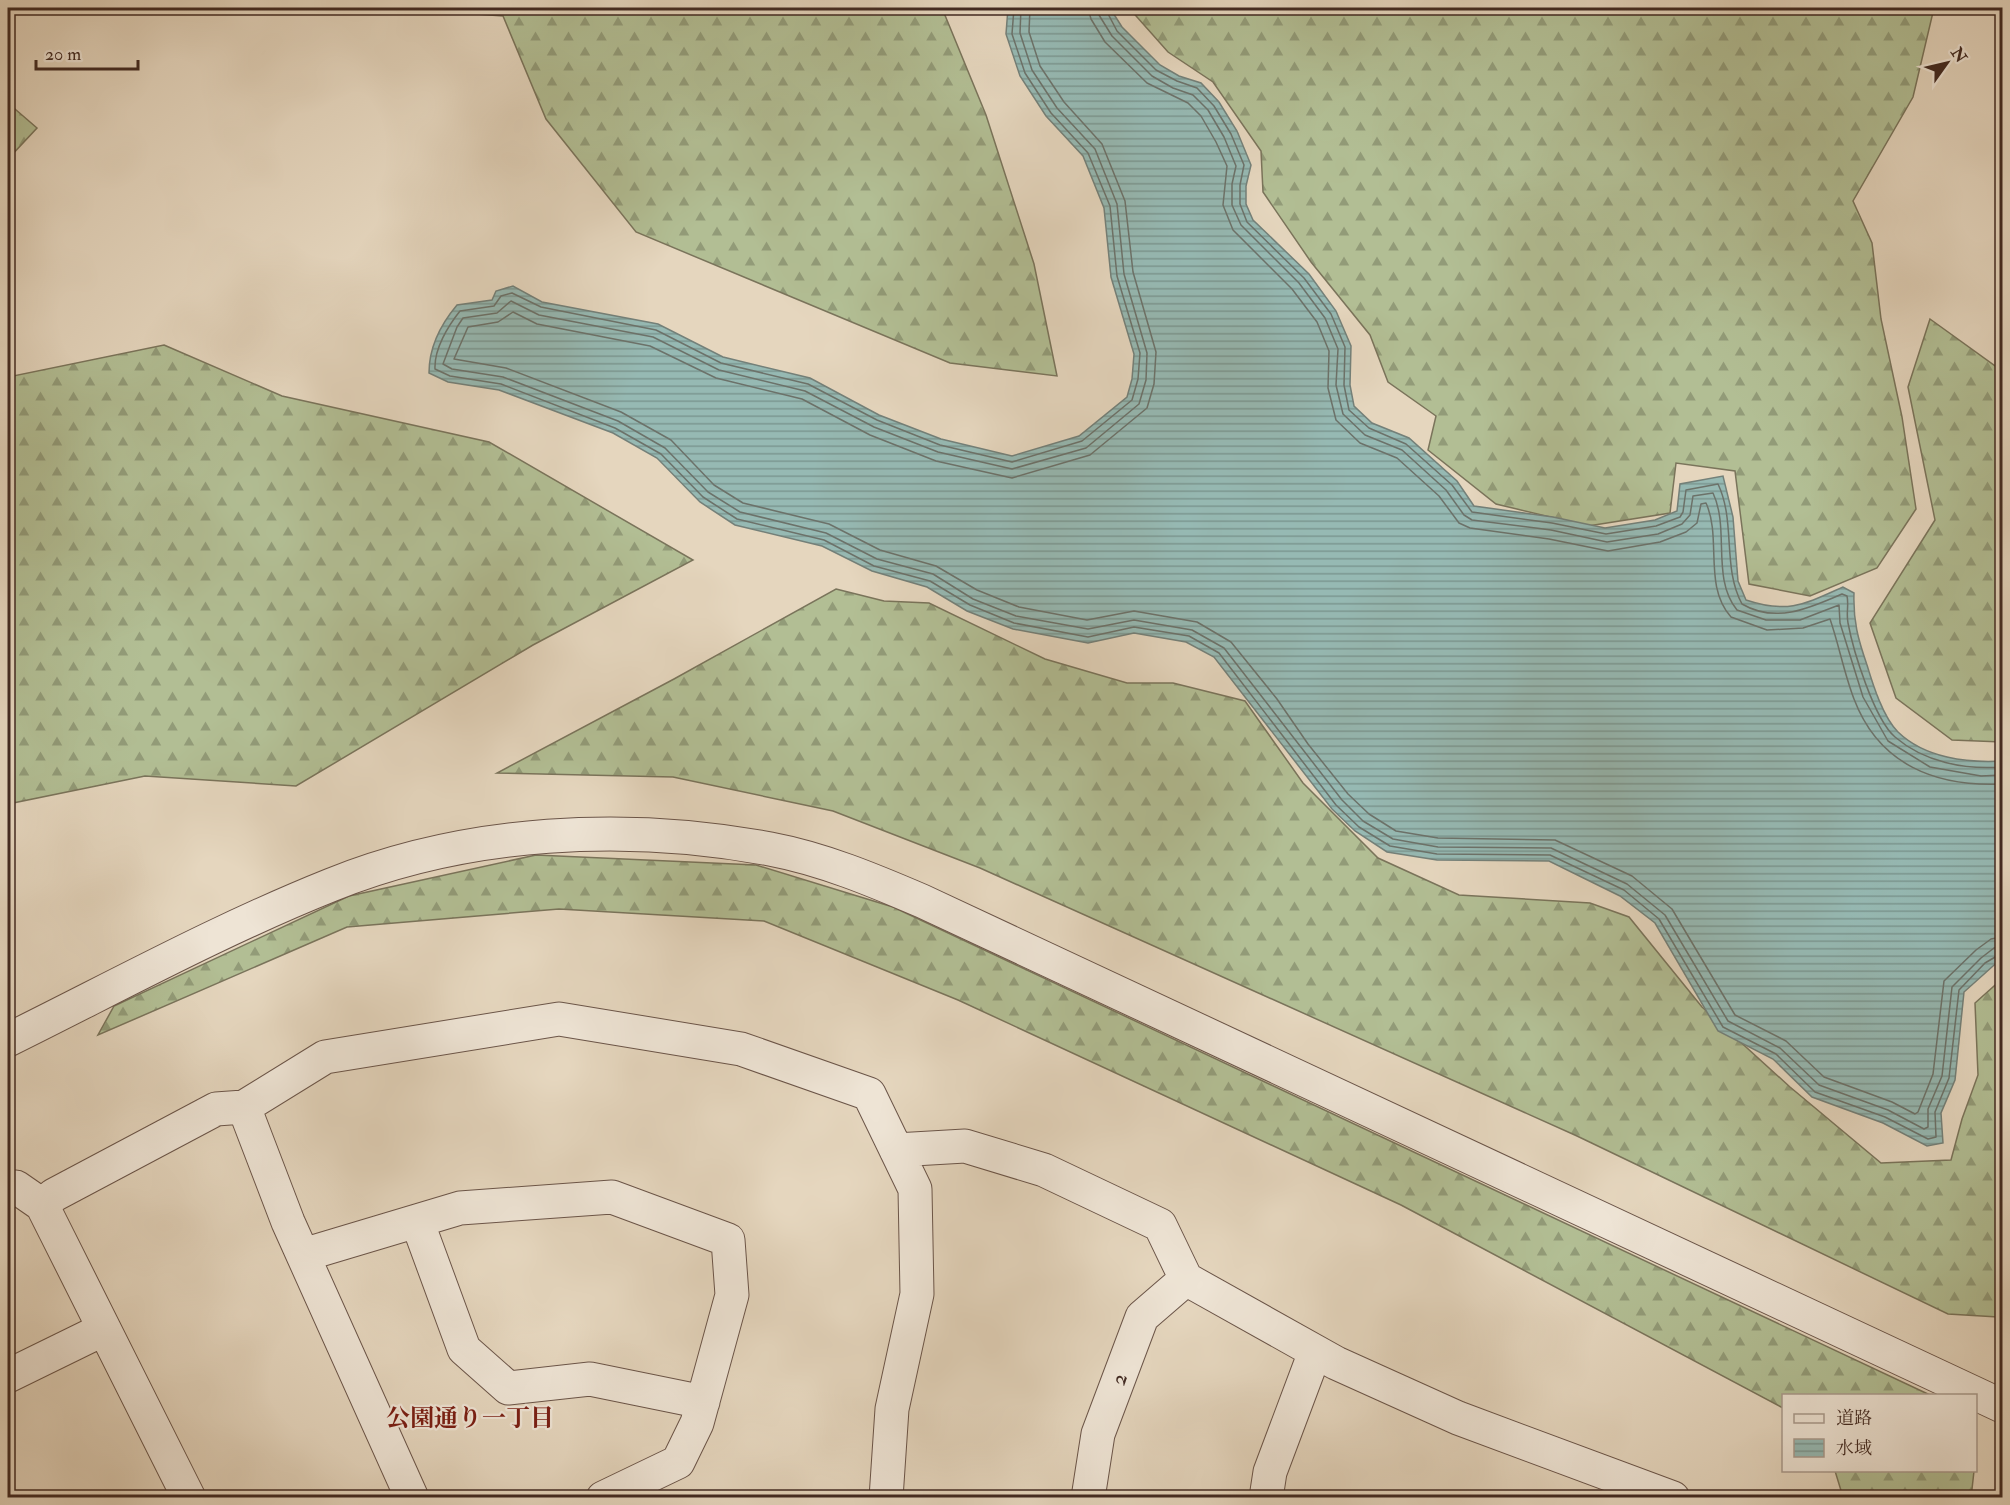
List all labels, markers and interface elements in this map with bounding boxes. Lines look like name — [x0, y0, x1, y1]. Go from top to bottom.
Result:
scale bar — [36, 33, 138, 71]
north arrow — [1917, 33, 1977, 93]
text: 20 m — [45, 43, 81, 66]
text: N — [1946, 43, 1971, 67]
street label: 2 — [1104, 1369, 1134, 1389]
legend — [1782, 1394, 1977, 1472]
district label: 公園通り一丁目 — [386, 1403, 554, 1434]
text: 道路 — [1836, 1407, 1872, 1430]
text: 水域 — [1836, 1437, 1872, 1460]

